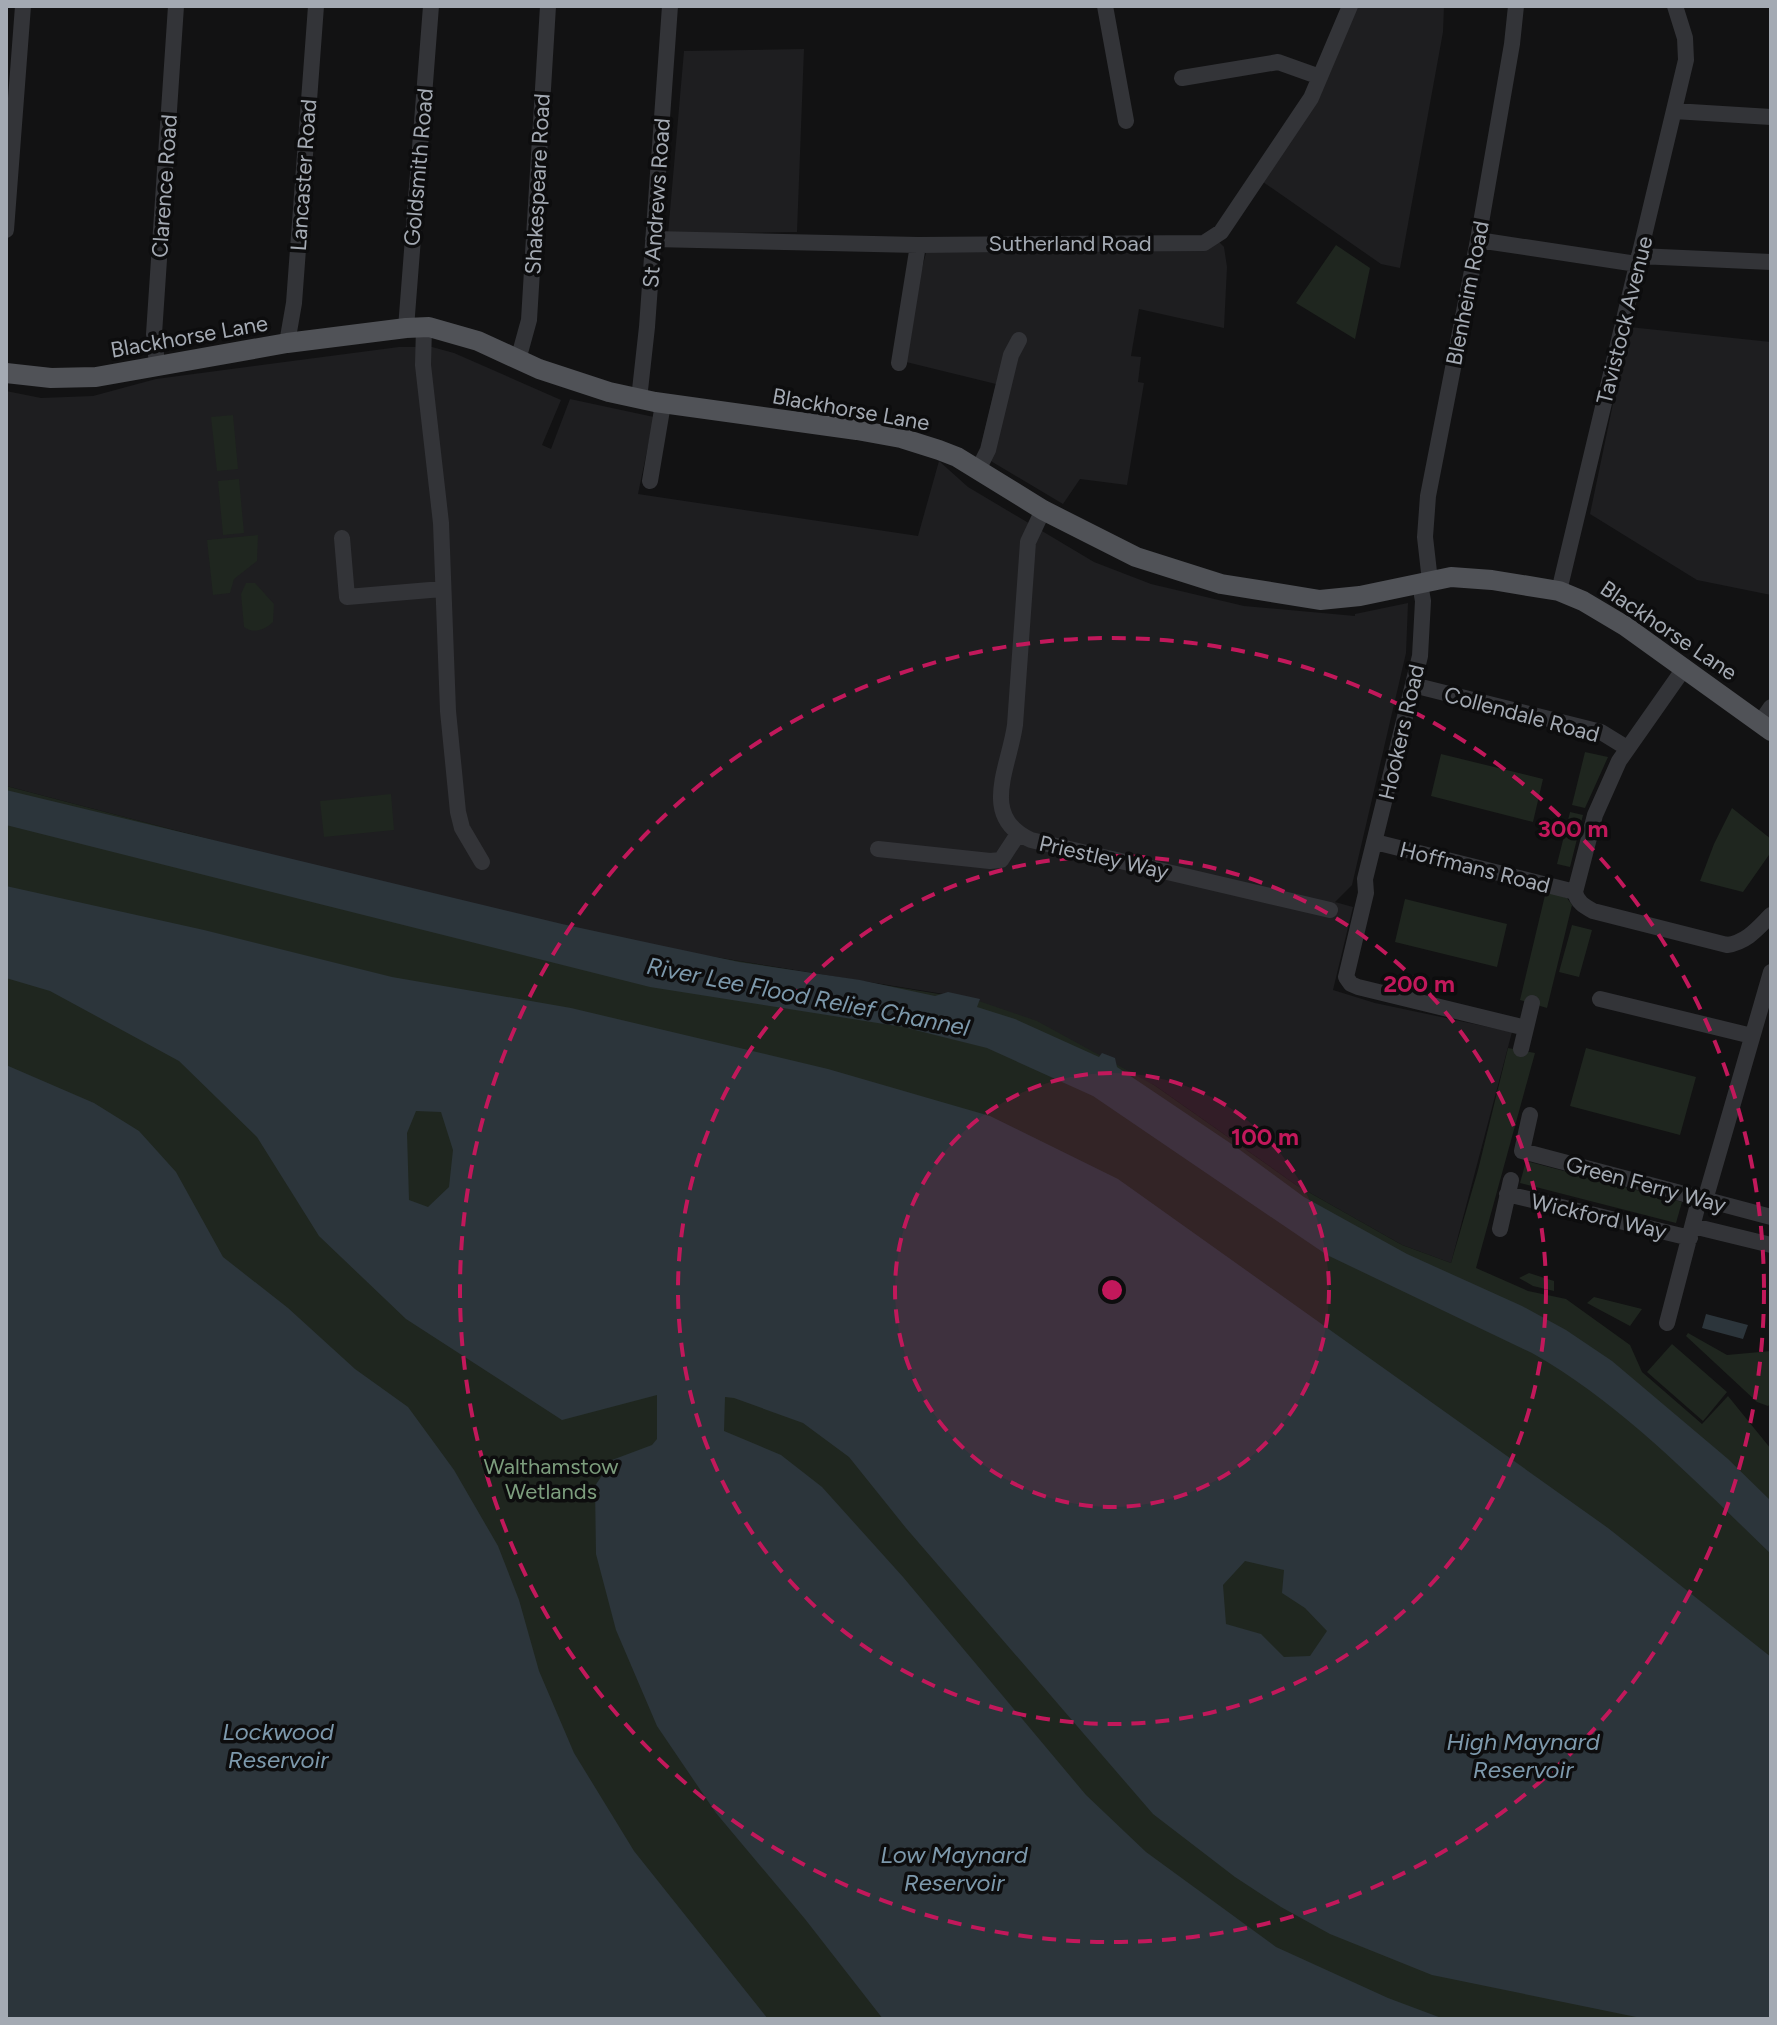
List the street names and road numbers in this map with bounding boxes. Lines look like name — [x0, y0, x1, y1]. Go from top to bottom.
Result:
street label: Goldsmith Road — [398, 87, 439, 247]
street label: Shakespeare Road — [519, 93, 556, 275]
street label: Lancaster Road — [285, 98, 322, 252]
street label: Clarence Road — [146, 113, 183, 259]
street label: St Andrews Road — [637, 117, 676, 289]
street label: Blenheim Road — [1440, 218, 1495, 368]
street label: Sutherland Road — [988, 230, 1152, 257]
street label: Tavistock Avenue — [1591, 233, 1658, 407]
street label: Blackhorse Lane — [108, 309, 270, 364]
street label: Blackhorse Lane — [770, 382, 932, 437]
street label: Blackhorse Lane — [1595, 575, 1742, 686]
street label: Hookers Road — [1373, 662, 1430, 803]
street label: Collendale Road — [1441, 681, 1602, 748]
street label: Priestley Way — [1036, 829, 1172, 886]
street label: Hoffmans Road — [1397, 836, 1553, 899]
street label: Green Ferry Way — [1563, 1150, 1729, 1219]
street label: Wickford Way — [1529, 1188, 1670, 1245]

